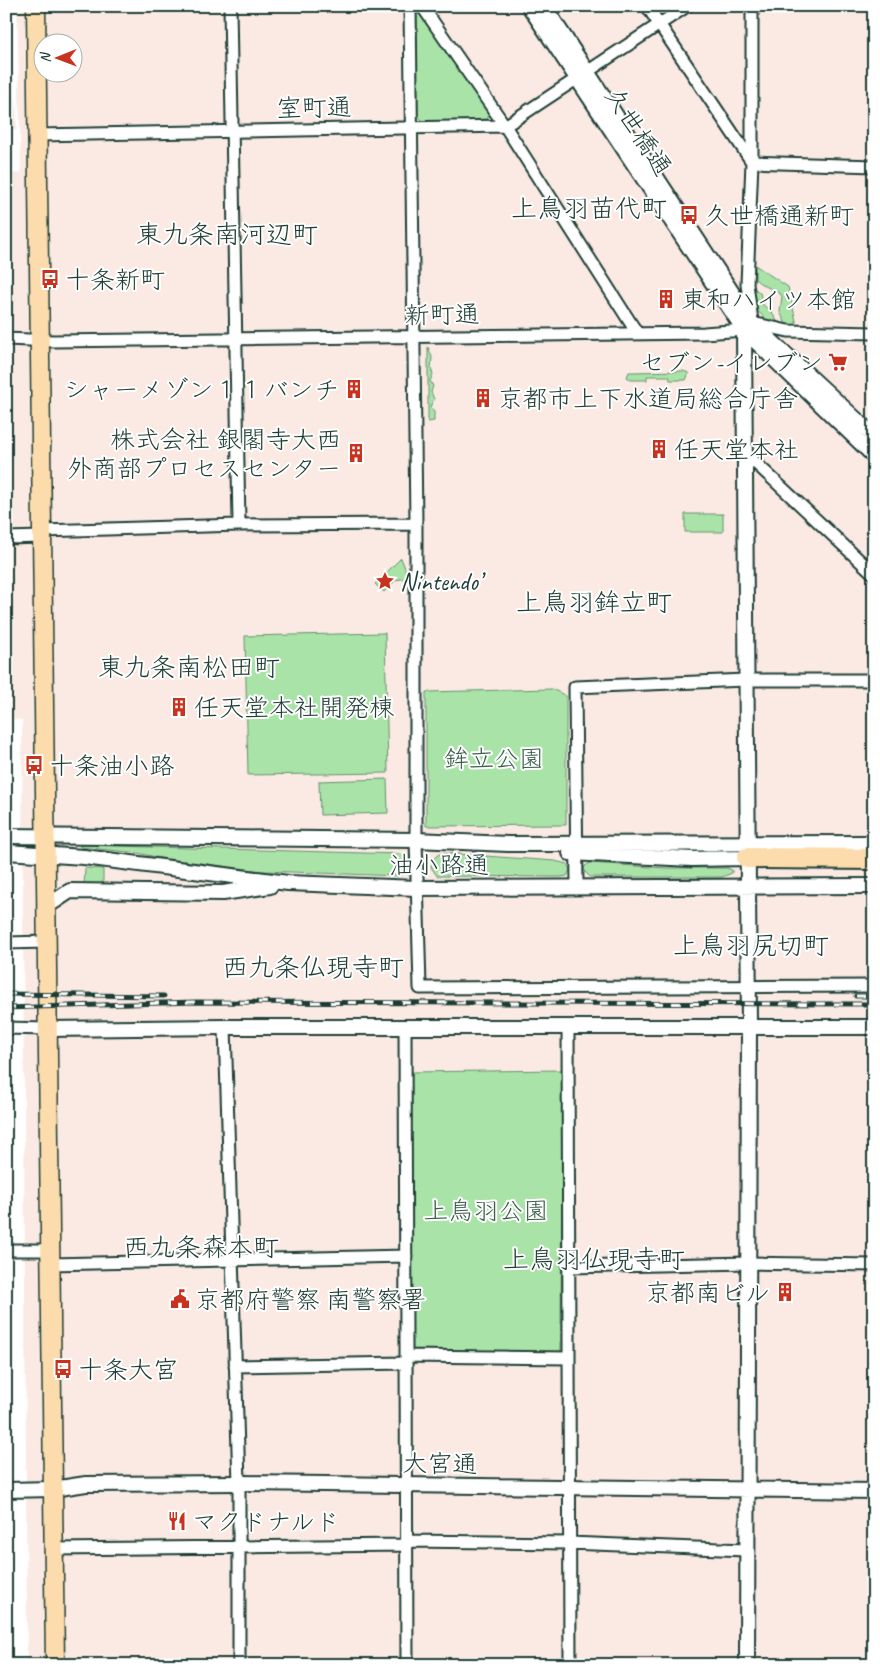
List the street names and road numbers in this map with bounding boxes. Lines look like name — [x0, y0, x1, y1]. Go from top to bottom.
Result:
street label: 久世橋通 — [598, 81, 679, 182]
street label: 室町通 — [276, 91, 352, 125]
street label: 新町通 — [404, 298, 480, 332]
street label: 油小路通 — [389, 849, 489, 881]
street label: 大宮通 — [402, 1447, 478, 1481]

